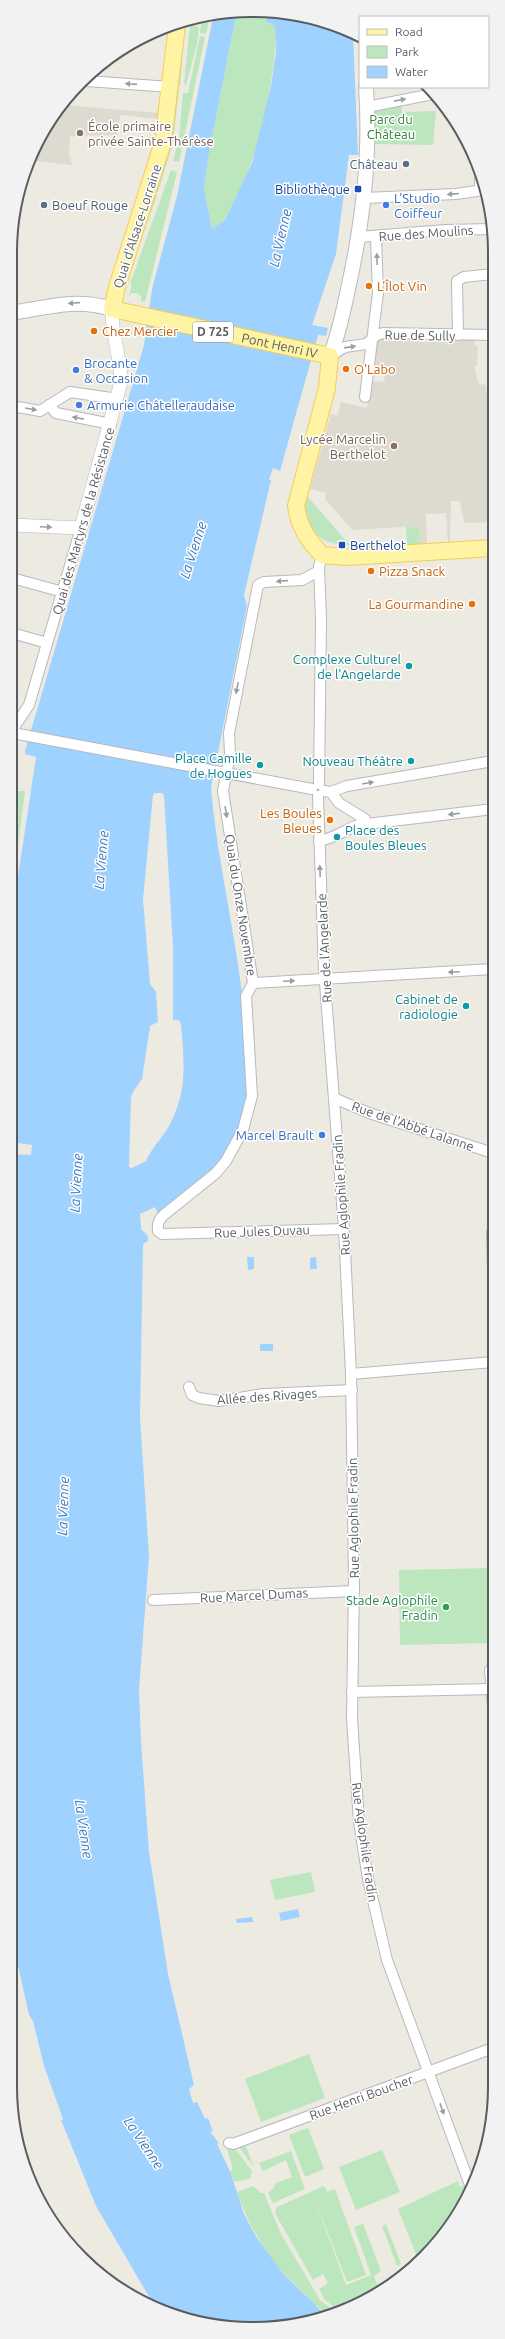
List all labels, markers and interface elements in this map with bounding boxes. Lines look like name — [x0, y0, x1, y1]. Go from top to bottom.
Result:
legend — [359, 16, 489, 88]
text: Road — [395, 25, 423, 38]
text: Park — [395, 45, 419, 58]
text: Water — [395, 65, 428, 78]
one-way arrow — [125, 81, 137, 88]
one-way arrow — [394, 97, 406, 103]
park label: Parc du Château — [367, 112, 415, 141]
place label: École primaire privée Sainte-Thérèse — [88, 118, 214, 148]
marker: École primaire privée Sainte-Thérèse — [75, 128, 85, 138]
place label: Château — [350, 157, 398, 171]
marker: Château — [401, 159, 411, 169]
street label: Quai d'Alsace-Lorraine — [110, 162, 165, 290]
place label: Bibliothèque — [275, 182, 350, 196]
marker: Bibliothèque — [353, 184, 363, 194]
place label: L'Studio Coiffeur — [394, 191, 442, 220]
one-way arrow — [447, 191, 459, 197]
place label: Boeuf Rouge — [52, 198, 128, 212]
marker: Boeuf Rouge — [39, 200, 49, 210]
marker: L'Studio Coiffeur — [381, 200, 391, 210]
water label: La Vienne — [266, 207, 294, 269]
street label: Rue des Moulins — [378, 223, 474, 243]
one-way arrow — [374, 253, 381, 265]
place label: L'Îlot Vin — [377, 279, 427, 293]
marker: L'Îlot Vin — [364, 281, 374, 291]
one-way arrow — [68, 300, 80, 307]
road number: D 725 — [193, 322, 233, 342]
place label: Chez Mercier — [102, 324, 178, 338]
marker: Chez Mercier — [89, 326, 99, 336]
street label: Rue de Sully — [385, 327, 455, 343]
street label: Pont Henri IV — [240, 330, 320, 360]
one-way arrow — [344, 344, 356, 350]
place label: Brocante & Occasion — [84, 356, 148, 385]
place label: O'Labo — [354, 362, 396, 376]
marker: O'Labo — [341, 364, 351, 374]
marker: Brocante & Occasion — [71, 365, 81, 375]
place label: Armurie Châtelleraudaise — [87, 398, 235, 412]
marker: Armurie Châtelleraudaise — [74, 400, 84, 410]
one-way arrow — [25, 407, 37, 413]
one-way arrow — [72, 414, 85, 420]
street label: Quai des Martyrs de la Résistance — [49, 426, 117, 617]
place label: Lycée Marcelin Berthelot — [300, 432, 386, 461]
marker: Lycée Marcelin Berthelot — [389, 441, 399, 451]
water label: La Vienne — [176, 519, 210, 581]
one-way arrow — [40, 523, 52, 530]
place label: Berthelot — [350, 538, 406, 552]
marker: Berthelot — [337, 540, 347, 550]
place label: Pizza Snack — [379, 564, 445, 578]
marker: Pizza Snack — [366, 566, 376, 576]
one-way arrow — [276, 578, 288, 585]
place label: La Gourmandine — [368, 597, 464, 611]
marker: La Gourmandine — [467, 599, 477, 609]
place label: Complexe Culturel de l'Angelarde — [293, 652, 402, 681]
marker: Complexe Culturel de l'Angelarde — [404, 661, 414, 671]
one-way arrow — [234, 682, 240, 694]
place label: Place Camille de Hogues — [175, 751, 252, 780]
place label: Nouveau Théâtre — [302, 754, 403, 768]
marker: Nouveau Théâtre — [406, 756, 416, 766]
marker: Place Camille de Hogues — [255, 760, 265, 770]
one-way arrow — [362, 779, 374, 785]
one-way arrow — [223, 805, 229, 818]
place label: Les Boules Bleues — [260, 806, 322, 835]
one-way arrow — [448, 810, 460, 817]
marker: Les Boules Bleues — [325, 815, 335, 825]
place label: Place des Boules Bleues — [345, 823, 427, 852]
water label: La Vienne — [90, 830, 112, 890]
marker: Place des Boules Bleues — [332, 832, 342, 842]
street label: Quai du Onze Novembre — [222, 833, 259, 977]
one-way arrow — [317, 864, 323, 877]
street label: Rue de l'Angelarde — [314, 893, 334, 1003]
one-way arrow — [448, 968, 460, 975]
one-way arrow — [283, 978, 295, 985]
place label: Cabinet de radiologie — [395, 992, 458, 1021]
marker: Cabinet de radiologie — [461, 1001, 471, 1011]
street label: Rue de l'Abbé Lalanne — [350, 1098, 476, 1154]
place label: Marcel Brault — [236, 1128, 314, 1142]
marker: Marcel Brault — [317, 1130, 327, 1140]
street label: Rue Aglophile Fradin — [330, 1134, 352, 1256]
water label: La Vienne — [66, 1153, 86, 1213]
street label: Rue Jules Duvau — [214, 1222, 310, 1240]
street label: Allée des Rivages — [216, 1385, 318, 1406]
street label: Rue Aglophile Fradin — [345, 1458, 361, 1578]
water label: La Vienne — [54, 1476, 72, 1536]
street label: Rue Marcel Dumas — [200, 1585, 309, 1605]
place label: Stade Aglophile Fradin — [346, 1593, 438, 1622]
marker: Stade Aglophile Fradin — [441, 1602, 451, 1612]
street label: Rue Aglophile Fradin — [350, 1781, 380, 1903]
water label: La Vienne — [72, 1799, 96, 1859]
street label: Rue Henri Boucher — [307, 2072, 415, 2122]
one-way arrow — [440, 2103, 446, 2115]
water label: La Vienne — [121, 2114, 167, 2172]

